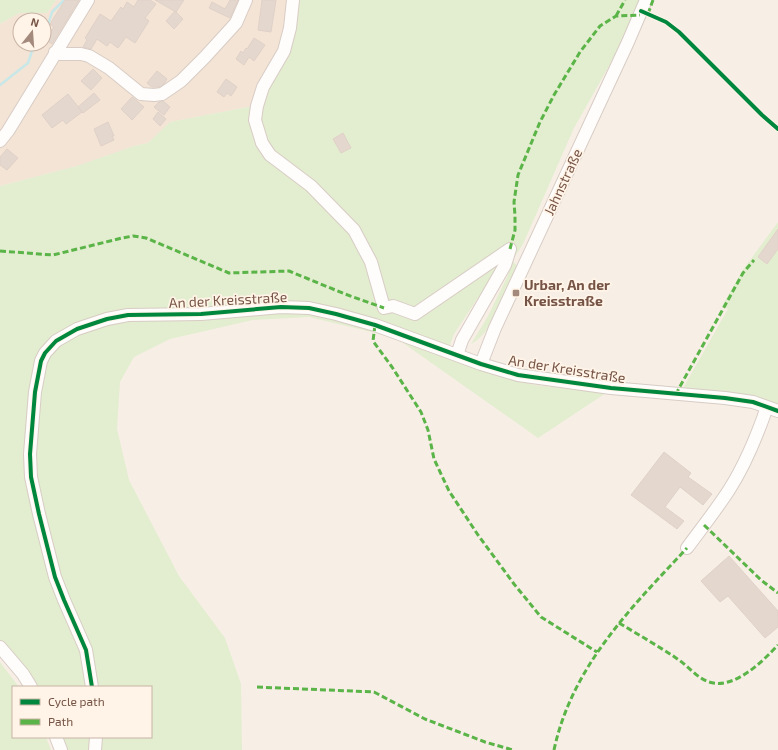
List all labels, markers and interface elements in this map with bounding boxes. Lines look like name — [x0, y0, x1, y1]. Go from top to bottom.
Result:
north arrow — [12, 12, 52, 52]
text: N — [29, 15, 41, 29]
street label: Jahnstraße — [540, 146, 585, 218]
place label: Urbar, An der Kreisstraße — [524, 276, 610, 309]
street label: An der Kreisstraße — [168, 288, 288, 311]
marker: Urbar, An der Kreisstraße — [511, 288, 521, 298]
street label: An der Kreisstraße — [507, 351, 627, 386]
legend — [12, 686, 152, 738]
text: Cycle path — [48, 694, 105, 708]
text: Path — [48, 714, 73, 728]

